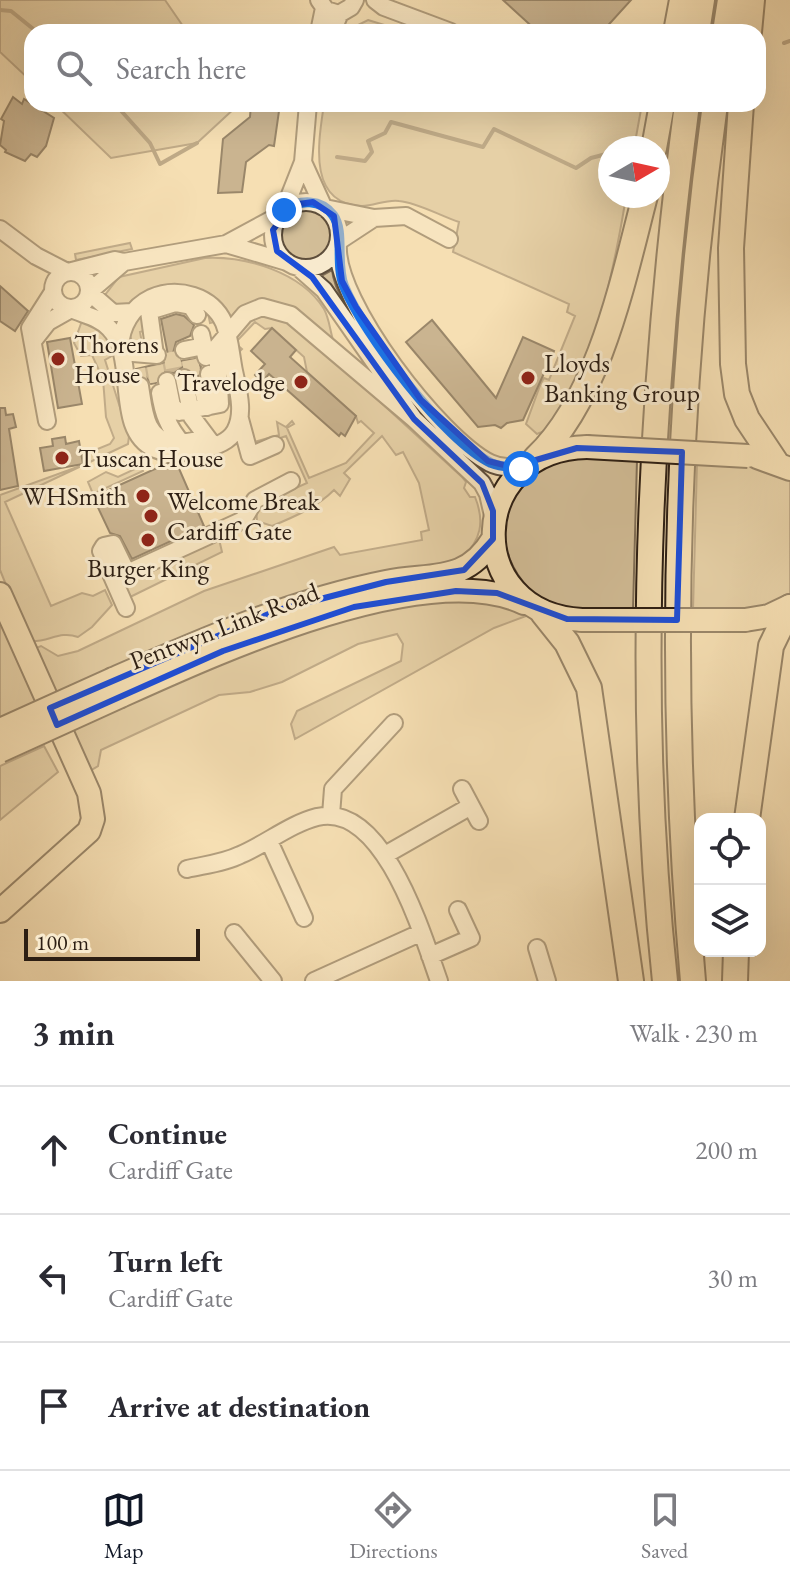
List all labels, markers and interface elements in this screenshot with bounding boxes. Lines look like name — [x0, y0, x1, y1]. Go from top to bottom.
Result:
search box — [24, 24, 766, 112]
icon: search — [52, 46, 96, 90]
text: Search here — [116, 49, 246, 88]
north arrow — [598, 136, 670, 208]
route end — [266, 192, 302, 228]
place label: Thorens House — [74, 327, 159, 391]
place label: Lloyds Banking Group — [544, 346, 700, 410]
marker: Thorens House — [49, 350, 67, 368]
place label: Travelodge — [177, 365, 285, 399]
marker: Lloyds Banking Group — [519, 369, 537, 387]
marker: Travelodge — [292, 373, 310, 391]
place label: Tuscan House — [78, 441, 223, 475]
marker: Tuscan House — [53, 449, 71, 467]
route start — [503, 451, 539, 487]
place label: WHSmith — [22, 479, 127, 513]
place label: Welcome Break Cardiff Gate — [167, 484, 321, 548]
marker: WHSmith — [134, 487, 152, 505]
marker: Welcome Break Cardiff Gate — [142, 507, 160, 525]
marker: Burger King — [139, 531, 157, 549]
place label: Burger King — [87, 551, 210, 585]
street label: Pentwyn Link Road — [124, 574, 324, 678]
map controls — [694, 813, 766, 957]
button: locate — [694, 813, 766, 885]
button: layers — [694, 885, 766, 957]
scale bar — [24, 925, 200, 961]
text: 100 m — [36, 928, 89, 957]
text: 3 min — [32, 1011, 115, 1055]
text: Walk · 230 m — [630, 1016, 758, 1050]
text: Continue — [108, 1114, 227, 1153]
icon: ahead — [32, 1128, 76, 1172]
text: 200 m — [695, 1133, 758, 1167]
text: Cardiff Gate — [108, 1153, 233, 1187]
text: Turn left — [108, 1242, 222, 1281]
icon: left — [32, 1256, 76, 1300]
text: 30 m — [708, 1261, 758, 1295]
text: Cardiff Gate — [108, 1281, 233, 1315]
icon: arrive — [32, 1384, 76, 1428]
text: Arrive at destination — [108, 1387, 370, 1426]
tab: Map — [102, 1488, 146, 1565]
tab: Directions — [349, 1488, 438, 1565]
tab: Saved — [641, 1488, 688, 1565]

